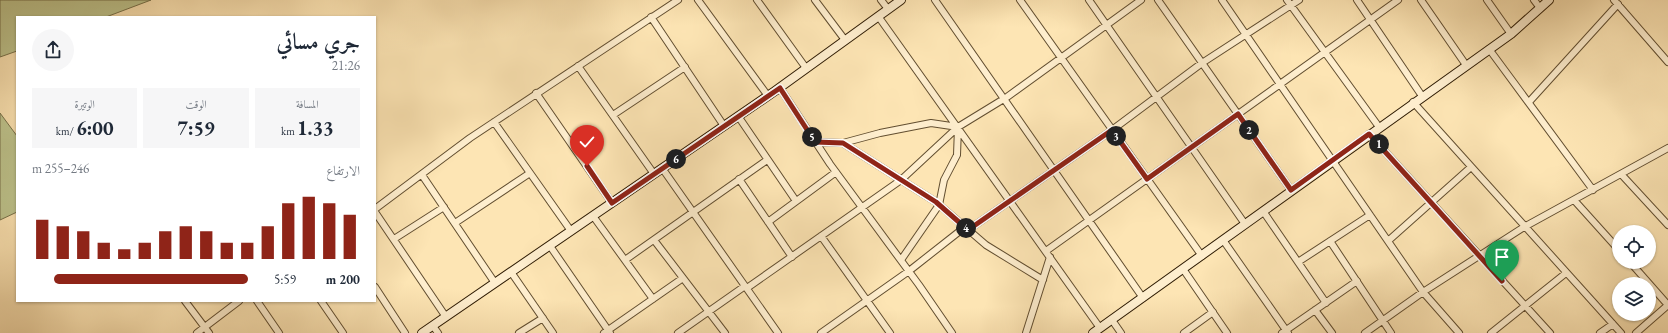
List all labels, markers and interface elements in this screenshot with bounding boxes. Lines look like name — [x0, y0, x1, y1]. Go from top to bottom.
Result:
text: جري مسائي — [276, 27, 360, 56]
button: share — [32, 29, 74, 71]
text: 21:26 — [332, 57, 360, 74]
text: الوتيرة — [75, 97, 95, 111]
text: الوقت — [185, 97, 207, 111]
text: المسافة — [296, 97, 319, 111]
text: 6:00 — [76, 115, 114, 141]
text: 7:59 — [177, 115, 215, 141]
text: 1.33 — [297, 115, 334, 141]
pin: 2 — [1239, 120, 1259, 140]
text: 2 — [1246, 123, 1252, 137]
text: /km — [56, 124, 76, 138]
text: km — [281, 124, 297, 138]
pin — [570, 125, 604, 166]
pin: 3 — [1106, 126, 1126, 146]
pin: 5 — [802, 127, 822, 147]
text: 3 — [1113, 129, 1119, 143]
text: 5 — [809, 130, 815, 144]
icon: check — [576, 131, 598, 153]
pin: 1 — [1369, 134, 1389, 154]
text: 1 — [1376, 137, 1382, 151]
pin: 6 — [666, 149, 686, 169]
text: 6 — [673, 152, 679, 166]
text: 246–255 m — [32, 160, 89, 177]
text: الارتفاع — [326, 162, 360, 179]
pin: 4 — [956, 218, 976, 238]
text: 4 — [963, 221, 969, 235]
map controls — [1612, 225, 1656, 321]
button: locate — [1612, 225, 1656, 269]
pin — [1485, 240, 1519, 281]
icon: arrive — [1491, 246, 1513, 268]
text: 5:59 — [274, 271, 296, 288]
text: 200 m — [326, 271, 360, 288]
button: layers — [1612, 277, 1656, 321]

